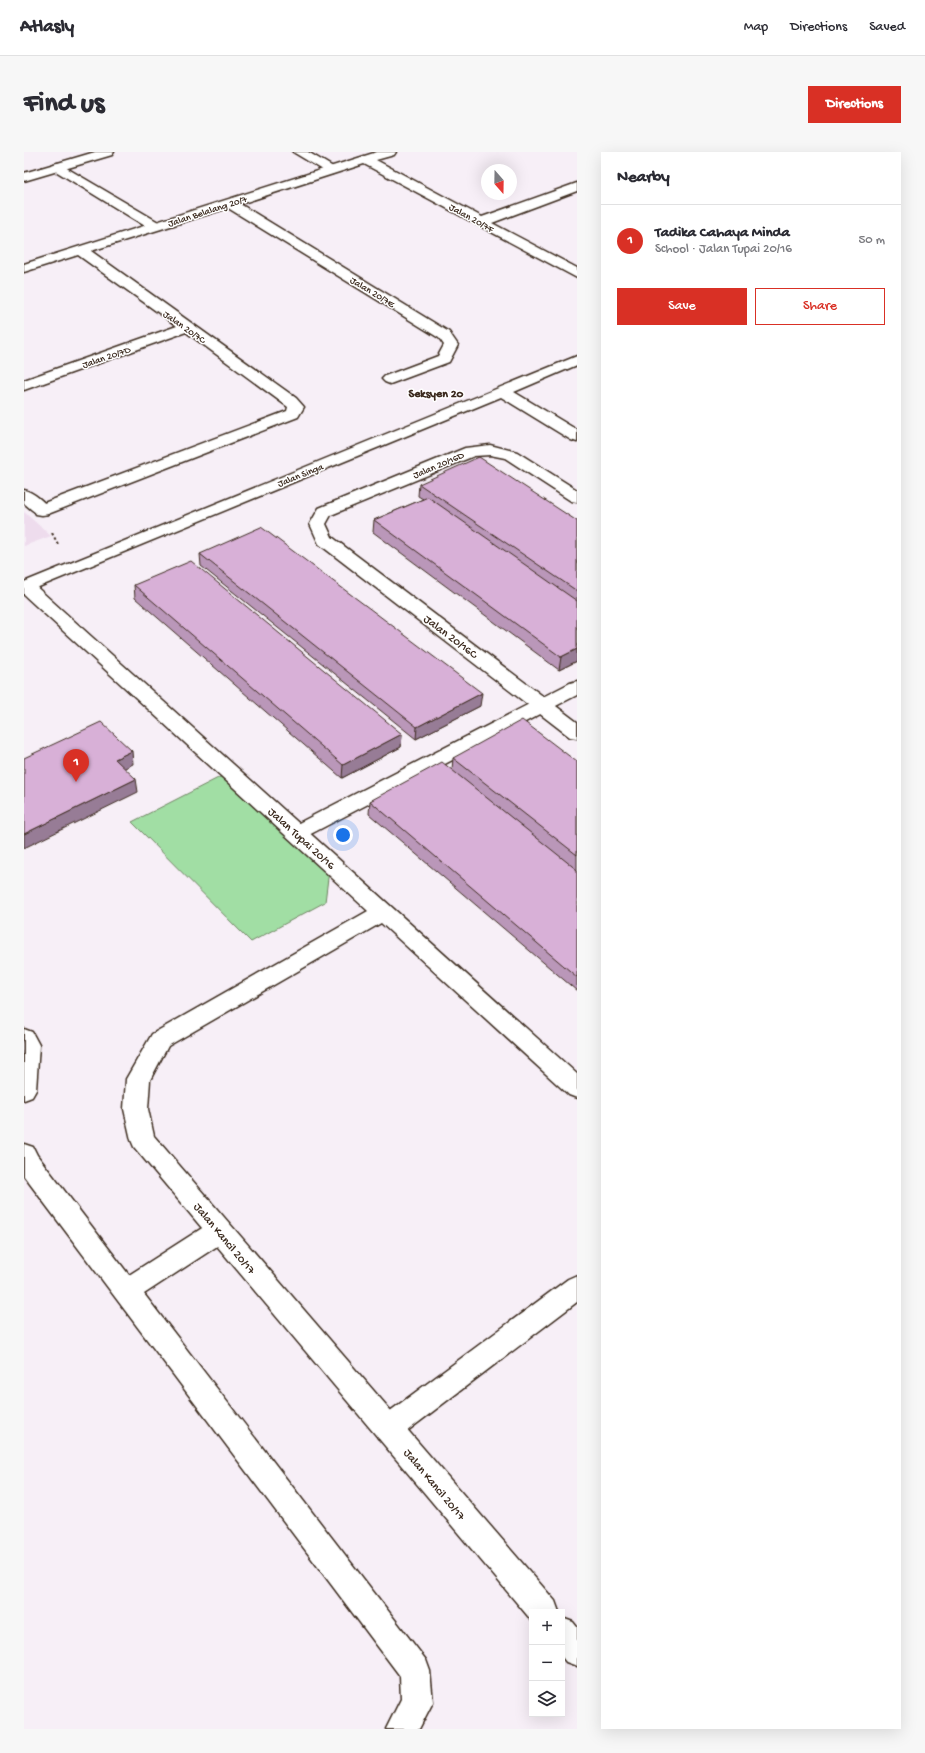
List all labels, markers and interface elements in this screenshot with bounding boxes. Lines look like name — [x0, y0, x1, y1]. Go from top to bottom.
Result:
text: Atlasly — [20, 16, 74, 39]
text: Map — [744, 19, 768, 36]
text: Directions — [790, 19, 847, 36]
text: Saved — [869, 19, 905, 36]
button: Directions — [808, 86, 901, 123]
text: Find us — [24, 88, 104, 121]
north arrow — [481, 164, 517, 200]
text: Nearby — [617, 168, 670, 188]
street label: Jalan Belalang 20/7 — [167, 193, 249, 230]
street label: Jalan 20/7F — [447, 202, 496, 236]
text: Tadika Cahaya Minda — [655, 224, 790, 242]
text: 1 — [627, 233, 633, 248]
text: 50 m — [858, 233, 885, 248]
text: School · Jalan Tupai 20/16 — [655, 242, 792, 257]
street label: Jalan 20/7E — [347, 275, 397, 311]
button: Save — [617, 288, 747, 325]
button: Share — [755, 288, 885, 325]
street label: Jalan 20/7C — [160, 309, 208, 347]
street label: Jalan 20/7D — [81, 344, 133, 372]
district label: Seksyen 20 — [409, 388, 464, 402]
street label: Jalan 20/16D — [411, 450, 467, 482]
street label: Jalan Singa — [276, 461, 326, 491]
street label: Jalan 20/16C — [420, 613, 481, 663]
pin: 1 — [63, 749, 89, 782]
street label: Jalan Tupai 20/16 — [264, 806, 338, 874]
your location — [333, 825, 353, 845]
street label: Jalan Kancil 20/17 — [190, 1201, 258, 1278]
street label: Jalan Kancil 20/17 — [400, 1447, 468, 1524]
map controls — [529, 1609, 565, 1717]
button: + — [529, 1609, 565, 1645]
button: − — [529, 1645, 565, 1681]
button: layers — [529, 1681, 565, 1717]

